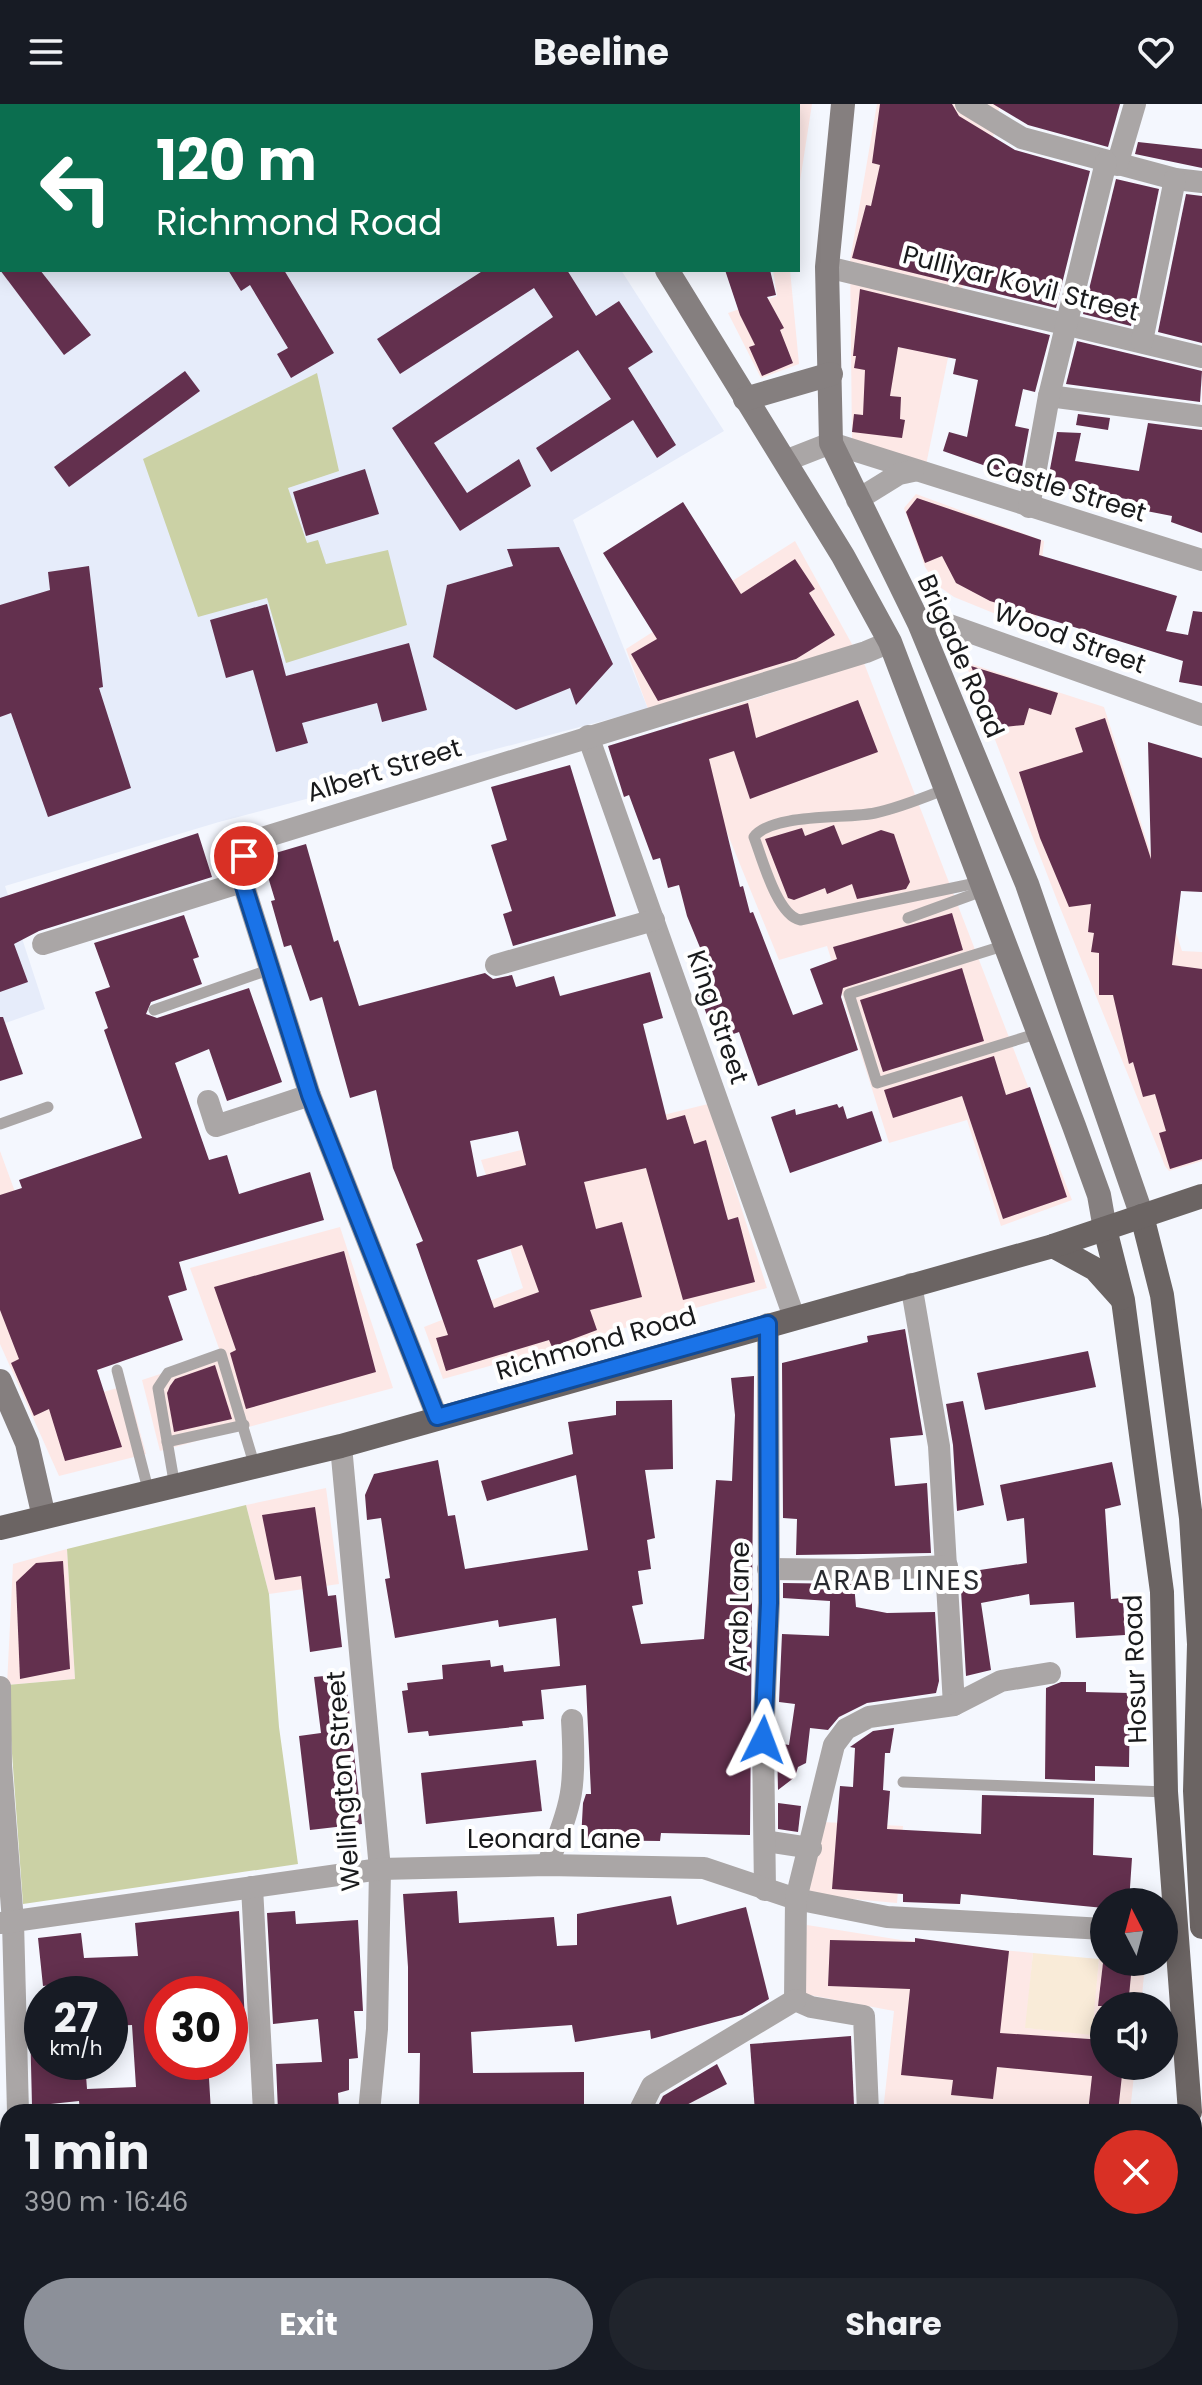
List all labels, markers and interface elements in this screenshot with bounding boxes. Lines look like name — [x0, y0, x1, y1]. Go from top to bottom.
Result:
text: Beeline — [533, 27, 669, 78]
icon: menu — [24, 30, 68, 74]
icon: heart — [1134, 30, 1178, 74]
text: 120 m — [156, 121, 317, 200]
icon: left — [24, 136, 128, 240]
text: Richmond Road — [156, 197, 442, 248]
street label: Pulliyar Kovil Street — [899, 236, 1143, 330]
street label: Castle Street — [981, 447, 1151, 531]
street label: Brigade Road — [909, 569, 1013, 743]
street label: Wood Street — [989, 594, 1151, 682]
street label: Albert Street — [302, 729, 466, 811]
pin — [210, 822, 278, 890]
icon: arrive — [222, 834, 266, 878]
street label: King Street — [678, 945, 758, 1089]
street label: Richmond Road — [492, 1297, 700, 1389]
street label: Arab Lane — [720, 1541, 758, 1673]
district label: ARAB LINES — [813, 1561, 981, 1600]
street label: Hosur Road — [1114, 1594, 1156, 1744]
street label: Wellington Street — [317, 1670, 369, 1892]
position arrow — [721, 1698, 805, 1782]
street label: Leonard Lane — [467, 1821, 641, 1857]
north arrow — [1090, 1888, 1178, 1976]
map controls — [1090, 1888, 1178, 2080]
speed limit sign: 30 — [144, 1976, 248, 2080]
text: 27 — [54, 1990, 98, 2046]
button: sound — [1090, 1992, 1178, 2080]
text: km/h — [49, 2034, 103, 2062]
text: 1 min — [24, 2119, 150, 2186]
button: close — [1094, 2130, 1178, 2214]
text: 390 m · 16:46 — [24, 2184, 188, 2220]
button: Exit — [24, 2278, 593, 2370]
button: Share — [609, 2278, 1178, 2370]

